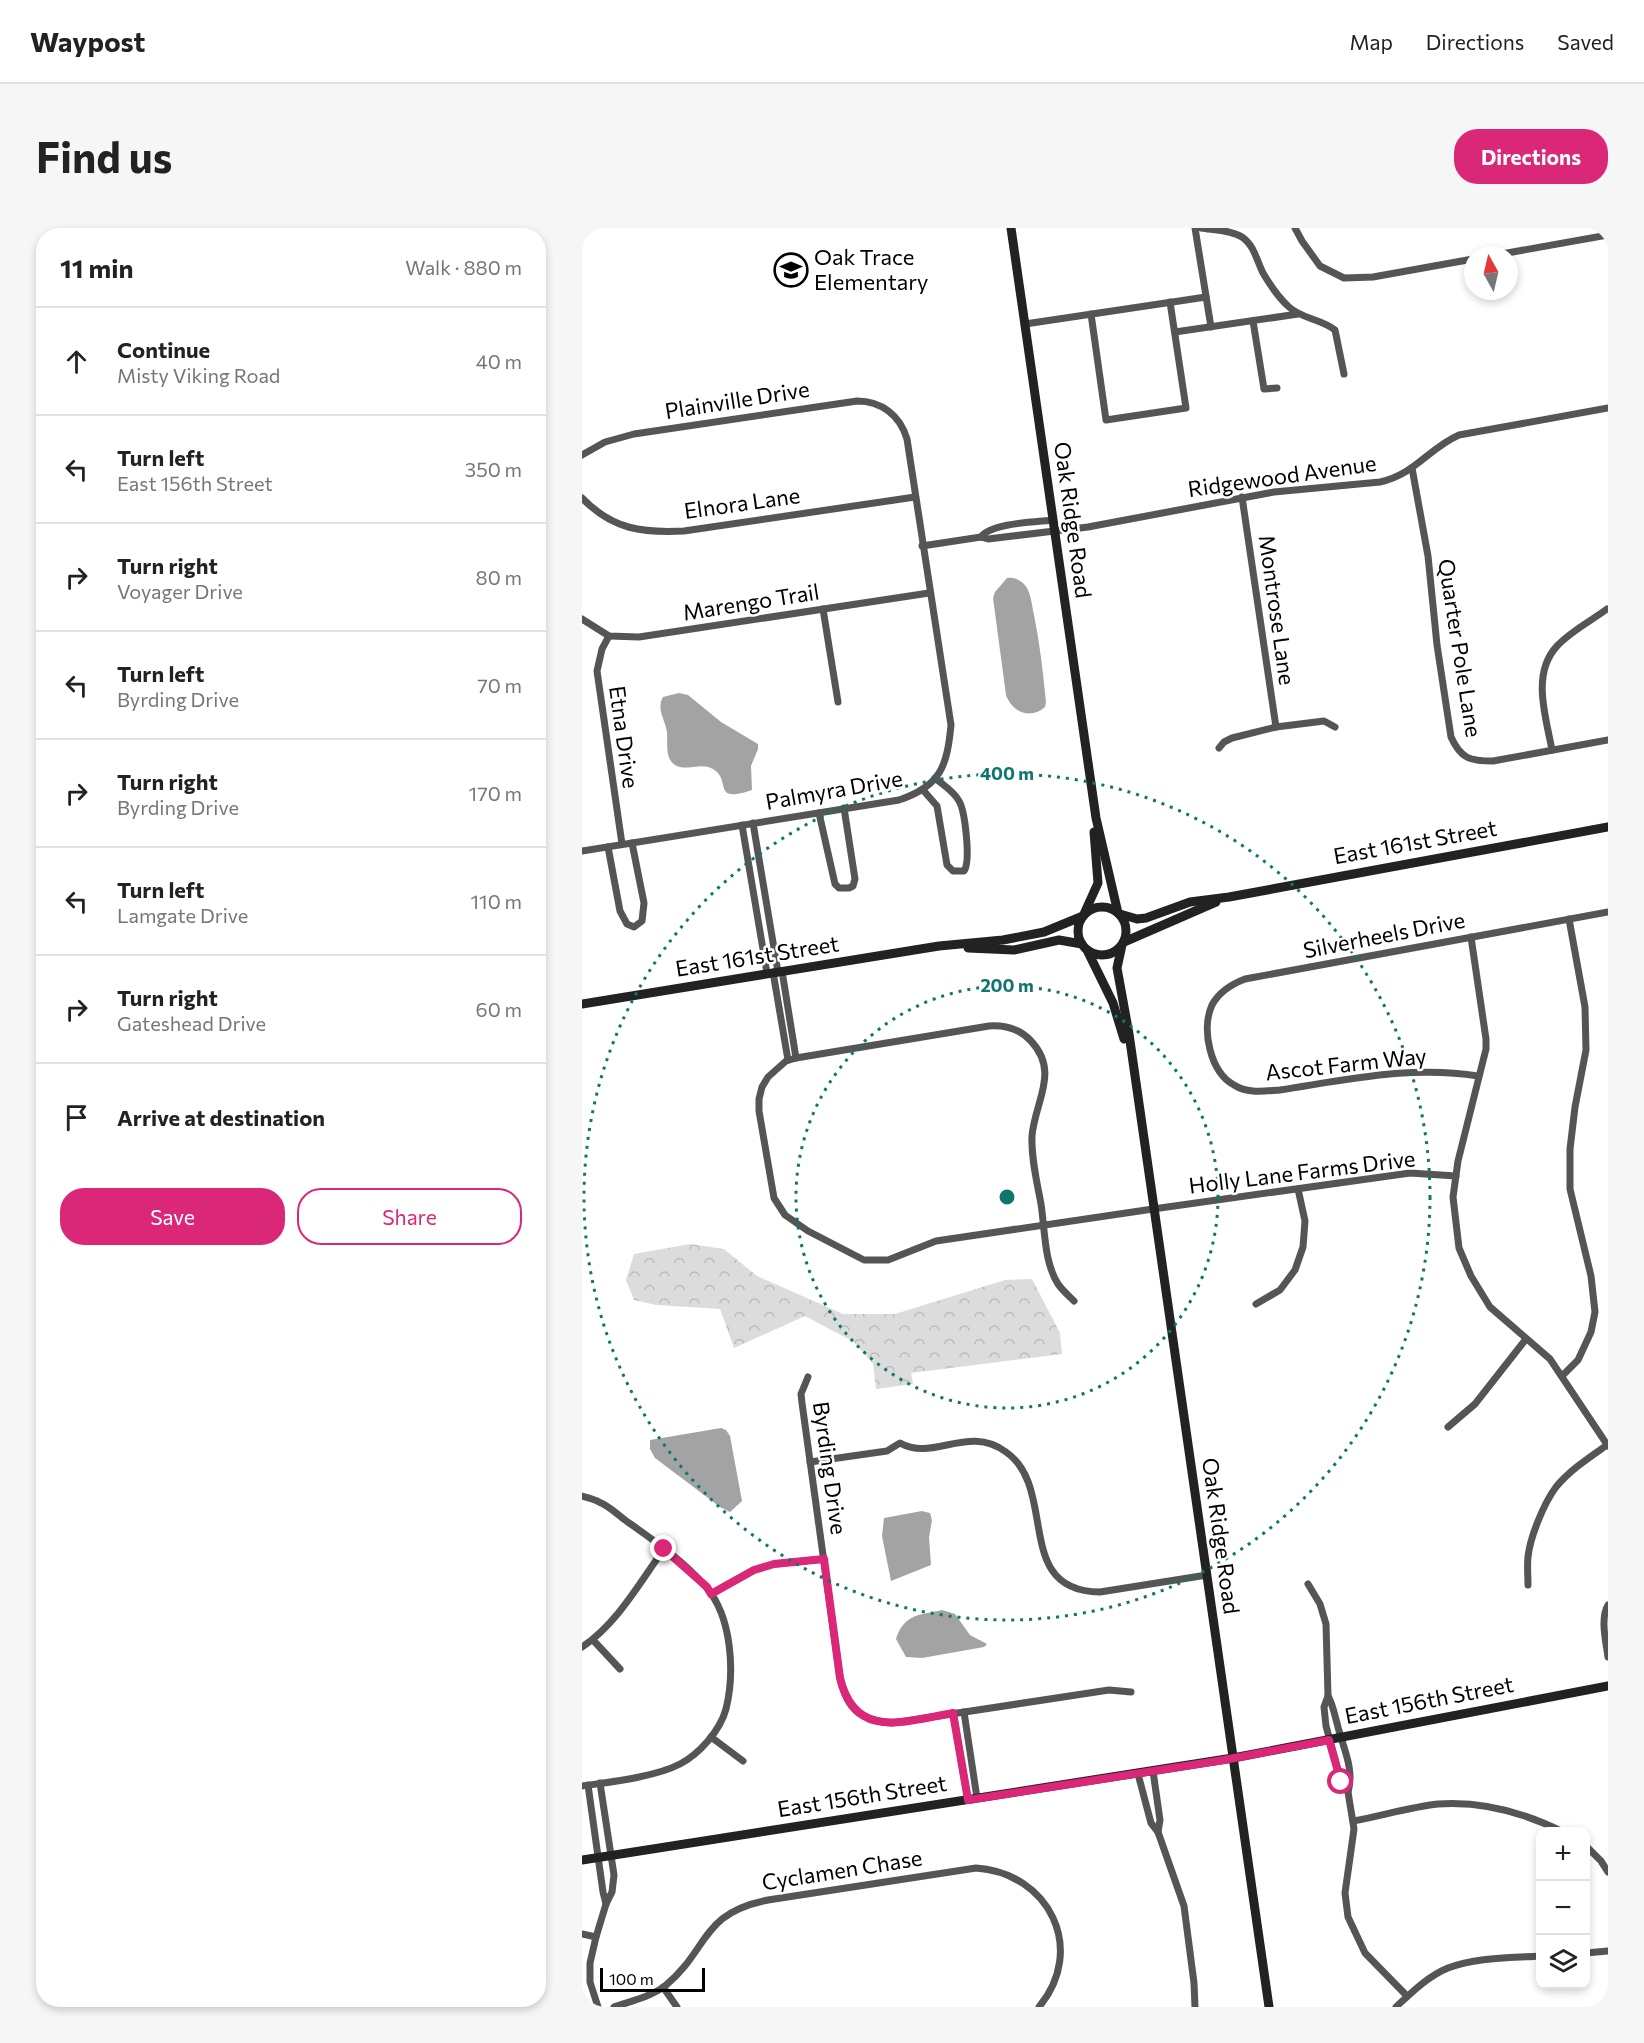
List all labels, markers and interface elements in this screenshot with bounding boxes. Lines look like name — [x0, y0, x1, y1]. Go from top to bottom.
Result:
text: Waypost — [30, 24, 145, 58]
text: Map — [1350, 29, 1393, 54]
text: Directions — [1426, 29, 1524, 54]
text: Saved — [1557, 29, 1614, 54]
button: Directions — [1454, 129, 1608, 184]
text: Find us — [36, 130, 172, 182]
place label: Oak Trace Elementary — [814, 243, 928, 295]
north arrow — [1464, 246, 1518, 300]
text: 11 min — [60, 252, 133, 283]
school or university icon: Oak Trace Elementary — [773, 252, 809, 288]
text: Walk · 880 m — [405, 255, 522, 279]
text: Continue — [117, 336, 210, 363]
icon: ahead — [60, 345, 93, 378]
text: 40 m — [476, 349, 522, 373]
text: Misty Viking Road — [117, 363, 280, 387]
street label: Plainville Drive — [663, 375, 811, 424]
street label: Oak Ridge Road — [1049, 440, 1098, 600]
text: Turn left — [117, 444, 204, 471]
street label: Ridgewood Avenue — [1186, 449, 1378, 502]
icon: left — [60, 453, 93, 486]
text: 350 m — [465, 457, 522, 481]
text: East 156th Street — [117, 471, 273, 495]
street label: Elnora Lane — [682, 481, 802, 524]
street label: Montrose Lane — [1254, 533, 1301, 687]
text: Turn right — [117, 552, 218, 579]
street label: Quarter Pole Lane — [1433, 557, 1488, 739]
icon: right — [60, 561, 93, 594]
text: 80 m — [476, 565, 522, 589]
street label: Marengo Trail — [681, 577, 821, 626]
text: Voyager Drive — [117, 579, 243, 603]
text: Turn left — [117, 660, 204, 687]
icon: left — [60, 669, 93, 702]
text: 70 m — [477, 673, 522, 697]
street label: Etna Drive — [604, 684, 645, 790]
text: Byrding Drive — [117, 687, 239, 711]
text: 400 m — [980, 762, 1034, 784]
street label: Palmyra Drive — [763, 764, 905, 815]
text: Turn right — [117, 768, 218, 795]
icon: right — [60, 777, 93, 810]
text: 170 m — [469, 781, 522, 805]
text: Byrding Drive — [117, 795, 239, 819]
street label: East 161st Street — [1331, 814, 1499, 869]
text: Turn left — [117, 876, 204, 903]
icon: left — [60, 885, 93, 918]
text: 110 m — [471, 889, 522, 913]
text: Lamgate Drive — [117, 903, 248, 927]
street label: Silverheels Drive — [1301, 906, 1467, 963]
street label: East 161st Street — [673, 929, 841, 982]
text: 200 m — [980, 974, 1034, 996]
text: Turn right — [117, 984, 218, 1011]
icon: right — [60, 993, 93, 1026]
text: 60 m — [476, 997, 522, 1021]
text: Gateshead Drive — [117, 1011, 266, 1035]
street label: Ascot Farm Way — [1264, 1042, 1428, 1085]
icon: arrive — [60, 1101, 93, 1134]
text: Arrive at destination — [117, 1104, 325, 1131]
street label: Holly Lane Farms Drive — [1187, 1144, 1417, 1199]
centre of rings — [997, 1187, 1017, 1207]
button: Save — [60, 1188, 285, 1245]
button: Share — [297, 1188, 522, 1245]
street label: Byrding Drive — [808, 1400, 853, 1536]
street label: Oak Ridge Road — [1197, 1456, 1246, 1616]
route end — [650, 1535, 676, 1561]
street label: East 156th Street — [1342, 1670, 1515, 1729]
route start — [1327, 1768, 1353, 1794]
street label: East 156th Street — [775, 1769, 949, 1822]
map controls — [1536, 1827, 1590, 1989]
button: + — [1536, 1827, 1590, 1881]
street label: Cyclamen Chase — [760, 1843, 924, 1896]
button: − — [1536, 1881, 1590, 1935]
button: layers — [1536, 1935, 1590, 1989]
scale bar — [600, 1965, 705, 1992]
text: 100 m — [609, 1969, 654, 1988]

